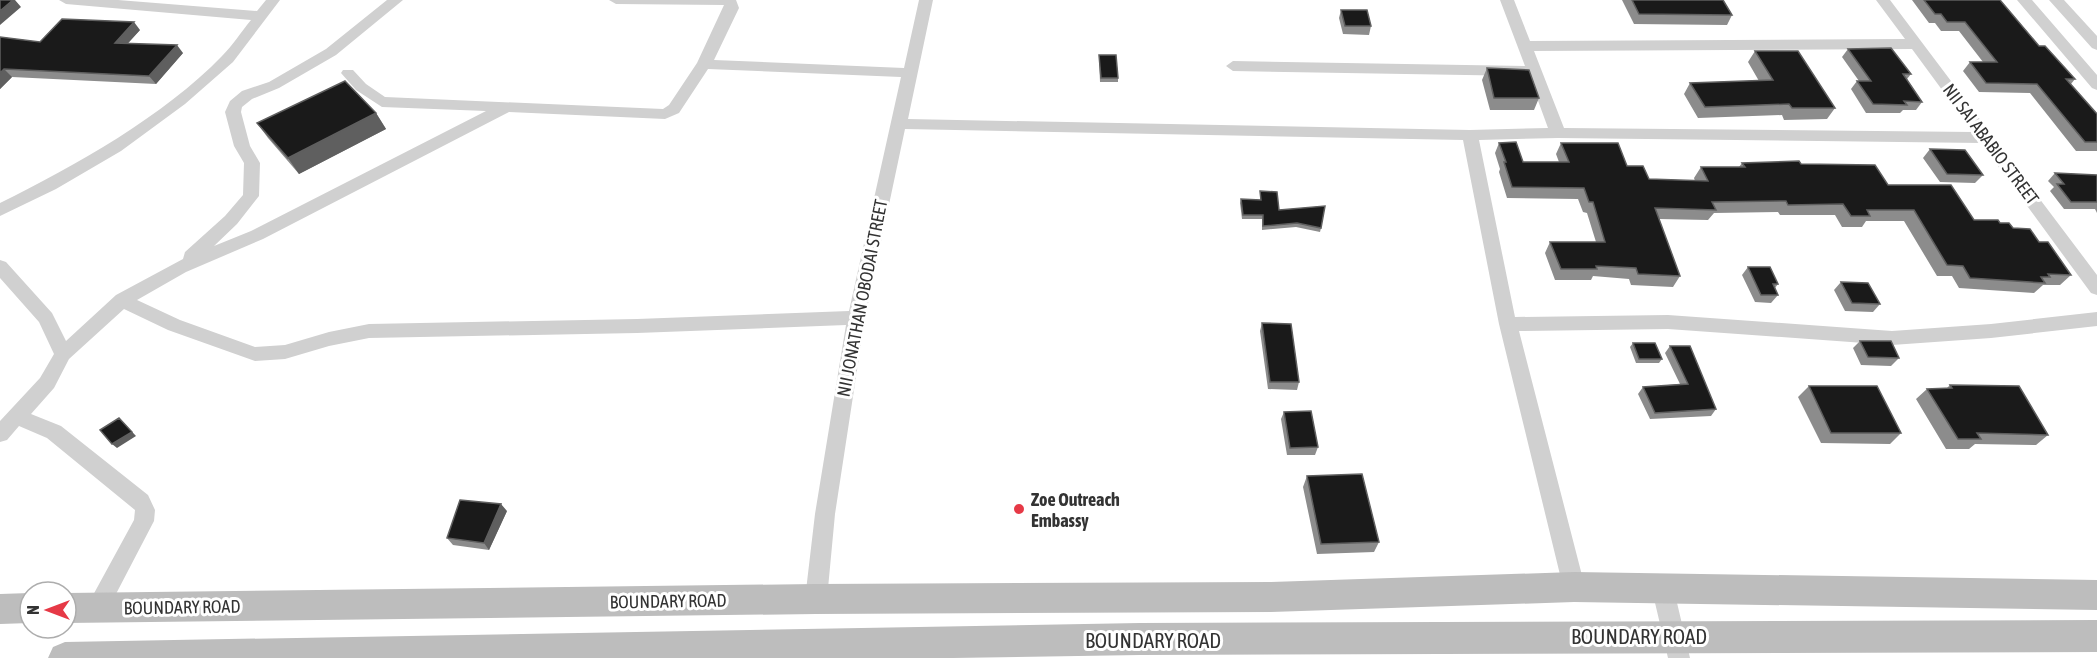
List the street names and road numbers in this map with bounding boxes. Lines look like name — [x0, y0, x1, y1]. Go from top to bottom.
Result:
street label: NII SAI ABABIO STREET — [1939, 80, 2043, 209]
street label: NII JONATHAN OBODAI STREET — [833, 197, 891, 399]
street label: BOUNDARY ROAD — [609, 589, 727, 613]
street label: BOUNDARY ROAD — [123, 595, 241, 619]
street label: BOUNDARY ROAD — [1571, 624, 1707, 648]
street label: BOUNDARY ROAD — [1085, 628, 1221, 652]

